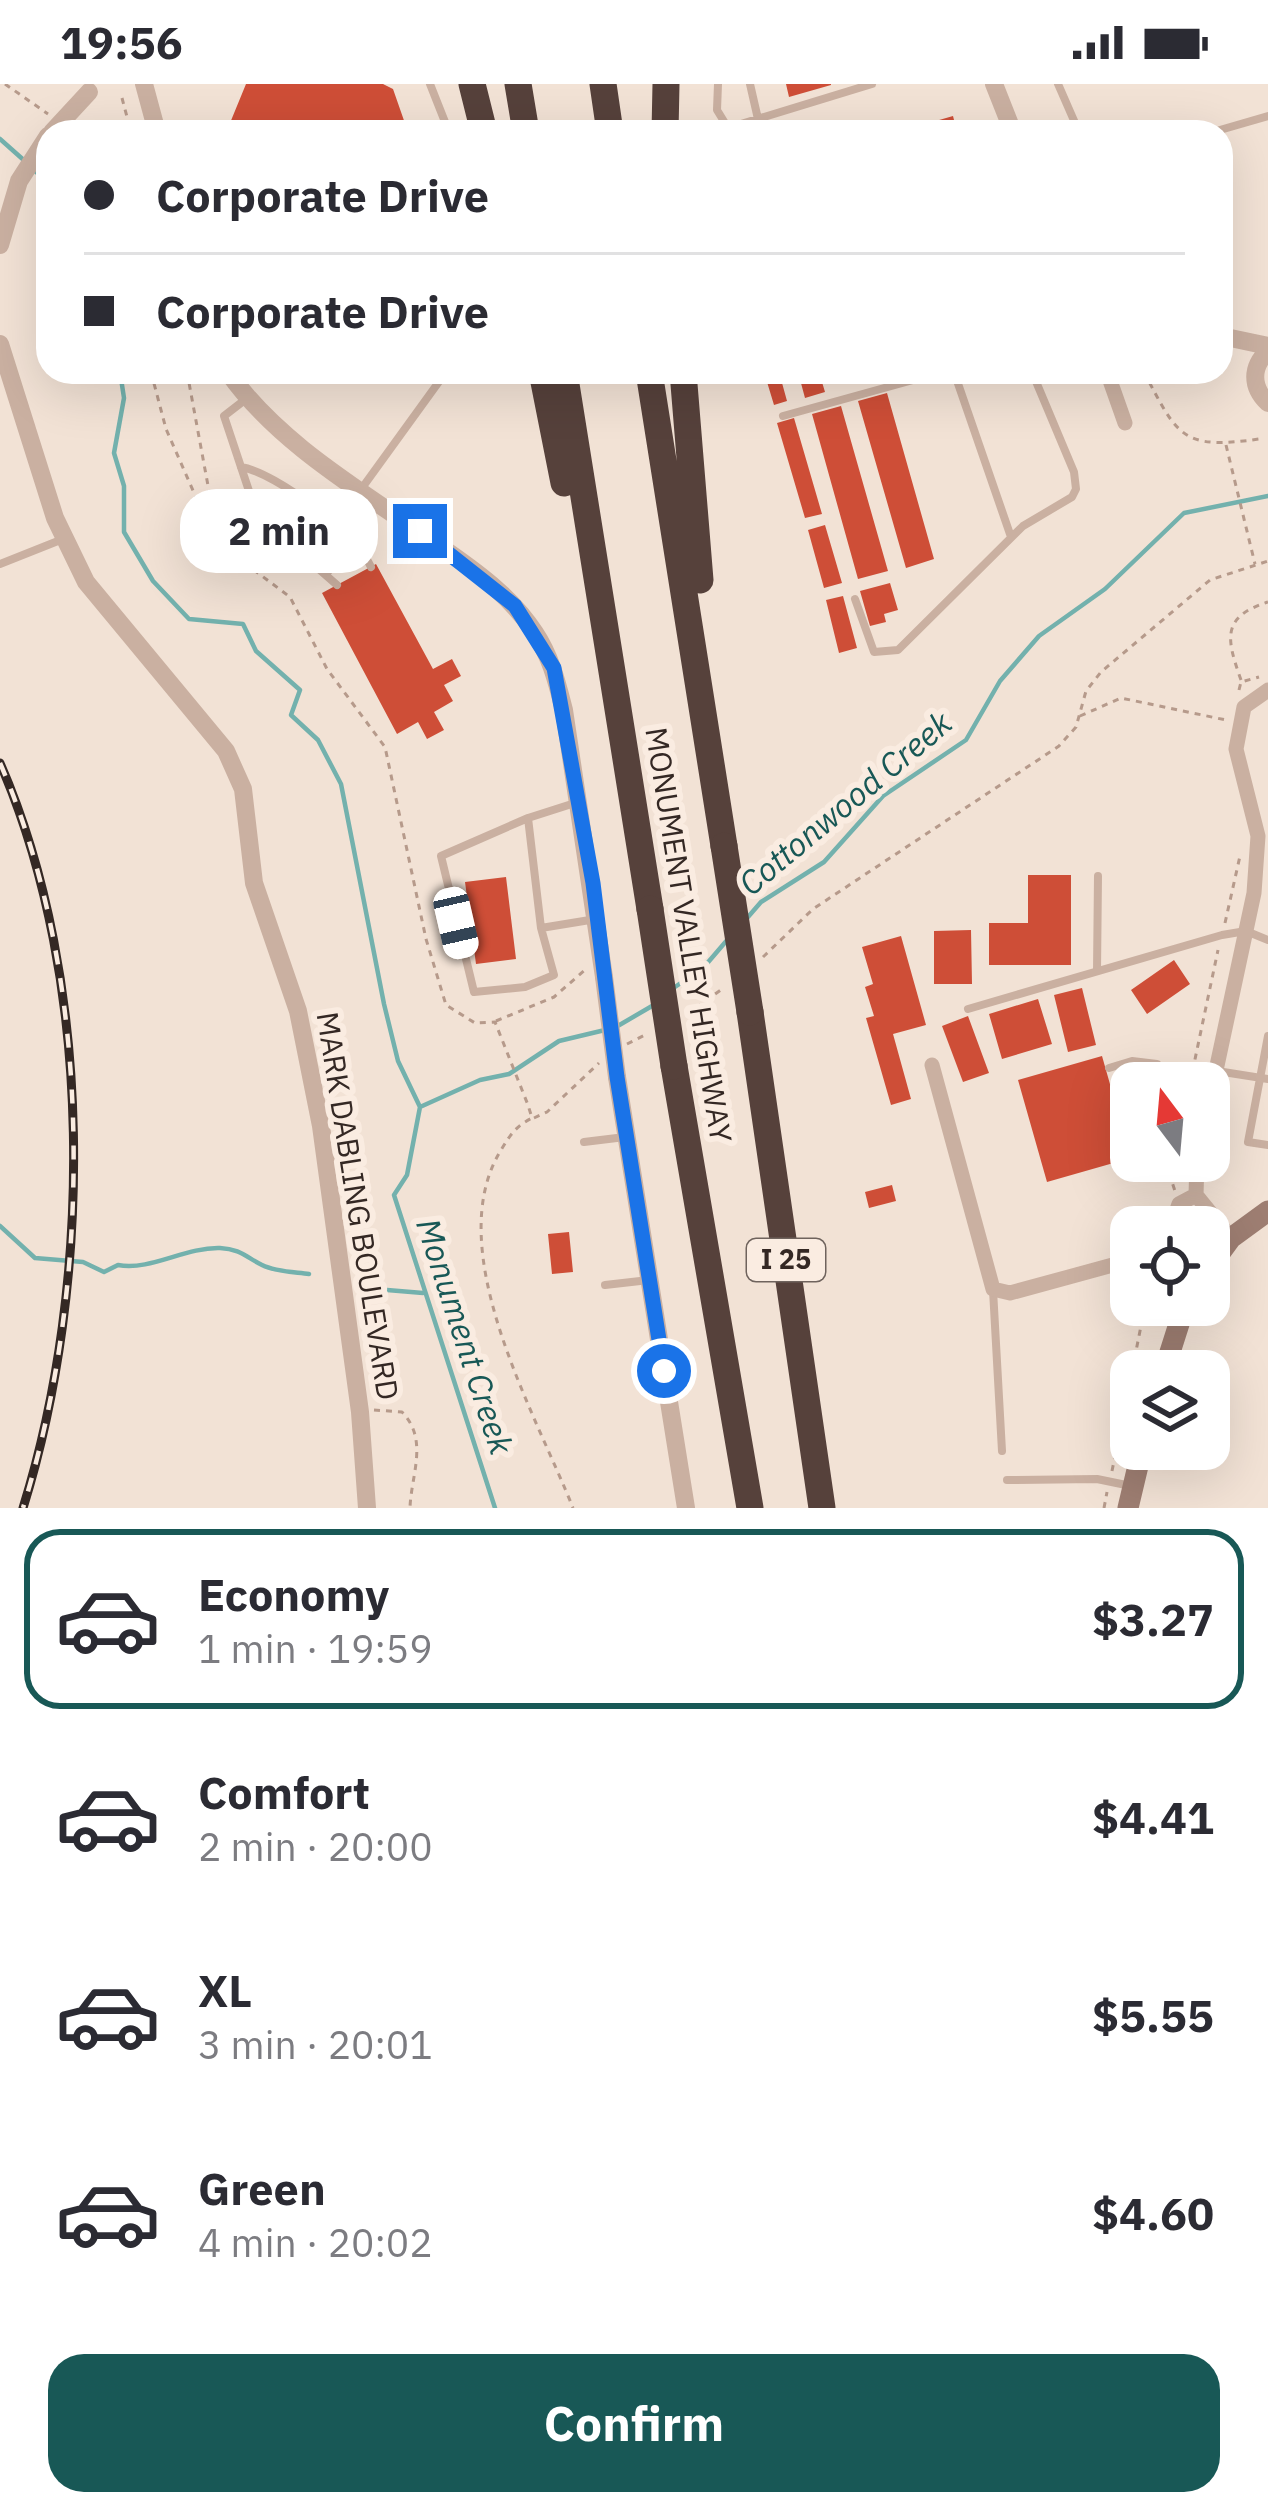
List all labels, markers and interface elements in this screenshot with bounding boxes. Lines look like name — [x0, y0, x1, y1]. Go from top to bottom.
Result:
text: 19:56 — [60, 13, 183, 71]
text: Corporate Drive — [156, 166, 489, 224]
text: Corporate Drive — [156, 282, 489, 340]
callout: 2 min — [180, 489, 378, 573]
route end — [393, 504, 447, 558]
text: 2 min — [228, 505, 330, 556]
water label: Cottonwood Creek — [729, 700, 961, 904]
street label: MONUMENT VALLEY HIGHWAY — [637, 724, 742, 1145]
car — [430, 884, 482, 962]
street label: MARK DABLING BOULEVARD — [309, 1009, 408, 1403]
north arrow — [1110, 1062, 1230, 1182]
map controls — [1110, 1062, 1230, 1470]
button: locate — [1110, 1206, 1230, 1326]
water label: Monument Creek — [407, 1212, 524, 1460]
road number: I 25 — [747, 1239, 825, 1281]
route start — [637, 1344, 691, 1398]
button: layers — [1110, 1350, 1230, 1470]
icon: car — [54, 1565, 162, 1673]
text: Economy — [198, 1565, 389, 1623]
text: $3.27 — [1092, 1590, 1214, 1648]
text: 1 min · 19:59 — [198, 1623, 433, 1674]
icon: car — [54, 1763, 162, 1871]
text: Comfort — [198, 1763, 370, 1821]
text: $4.41 — [1092, 1788, 1214, 1846]
text: 2 min · 20:00 — [198, 1821, 433, 1872]
icon: car — [54, 1961, 162, 2069]
text: XL — [198, 1961, 252, 2019]
text: $5.55 — [1092, 1986, 1214, 2044]
text: 3 min · 20:01 — [198, 2019, 433, 2070]
icon: car — [54, 2159, 162, 2267]
text: Green — [198, 2159, 326, 2217]
text: $4.60 — [1092, 2184, 1214, 2242]
text: 4 min · 20:02 — [198, 2217, 433, 2268]
button: Confirm — [48, 2354, 1220, 2492]

